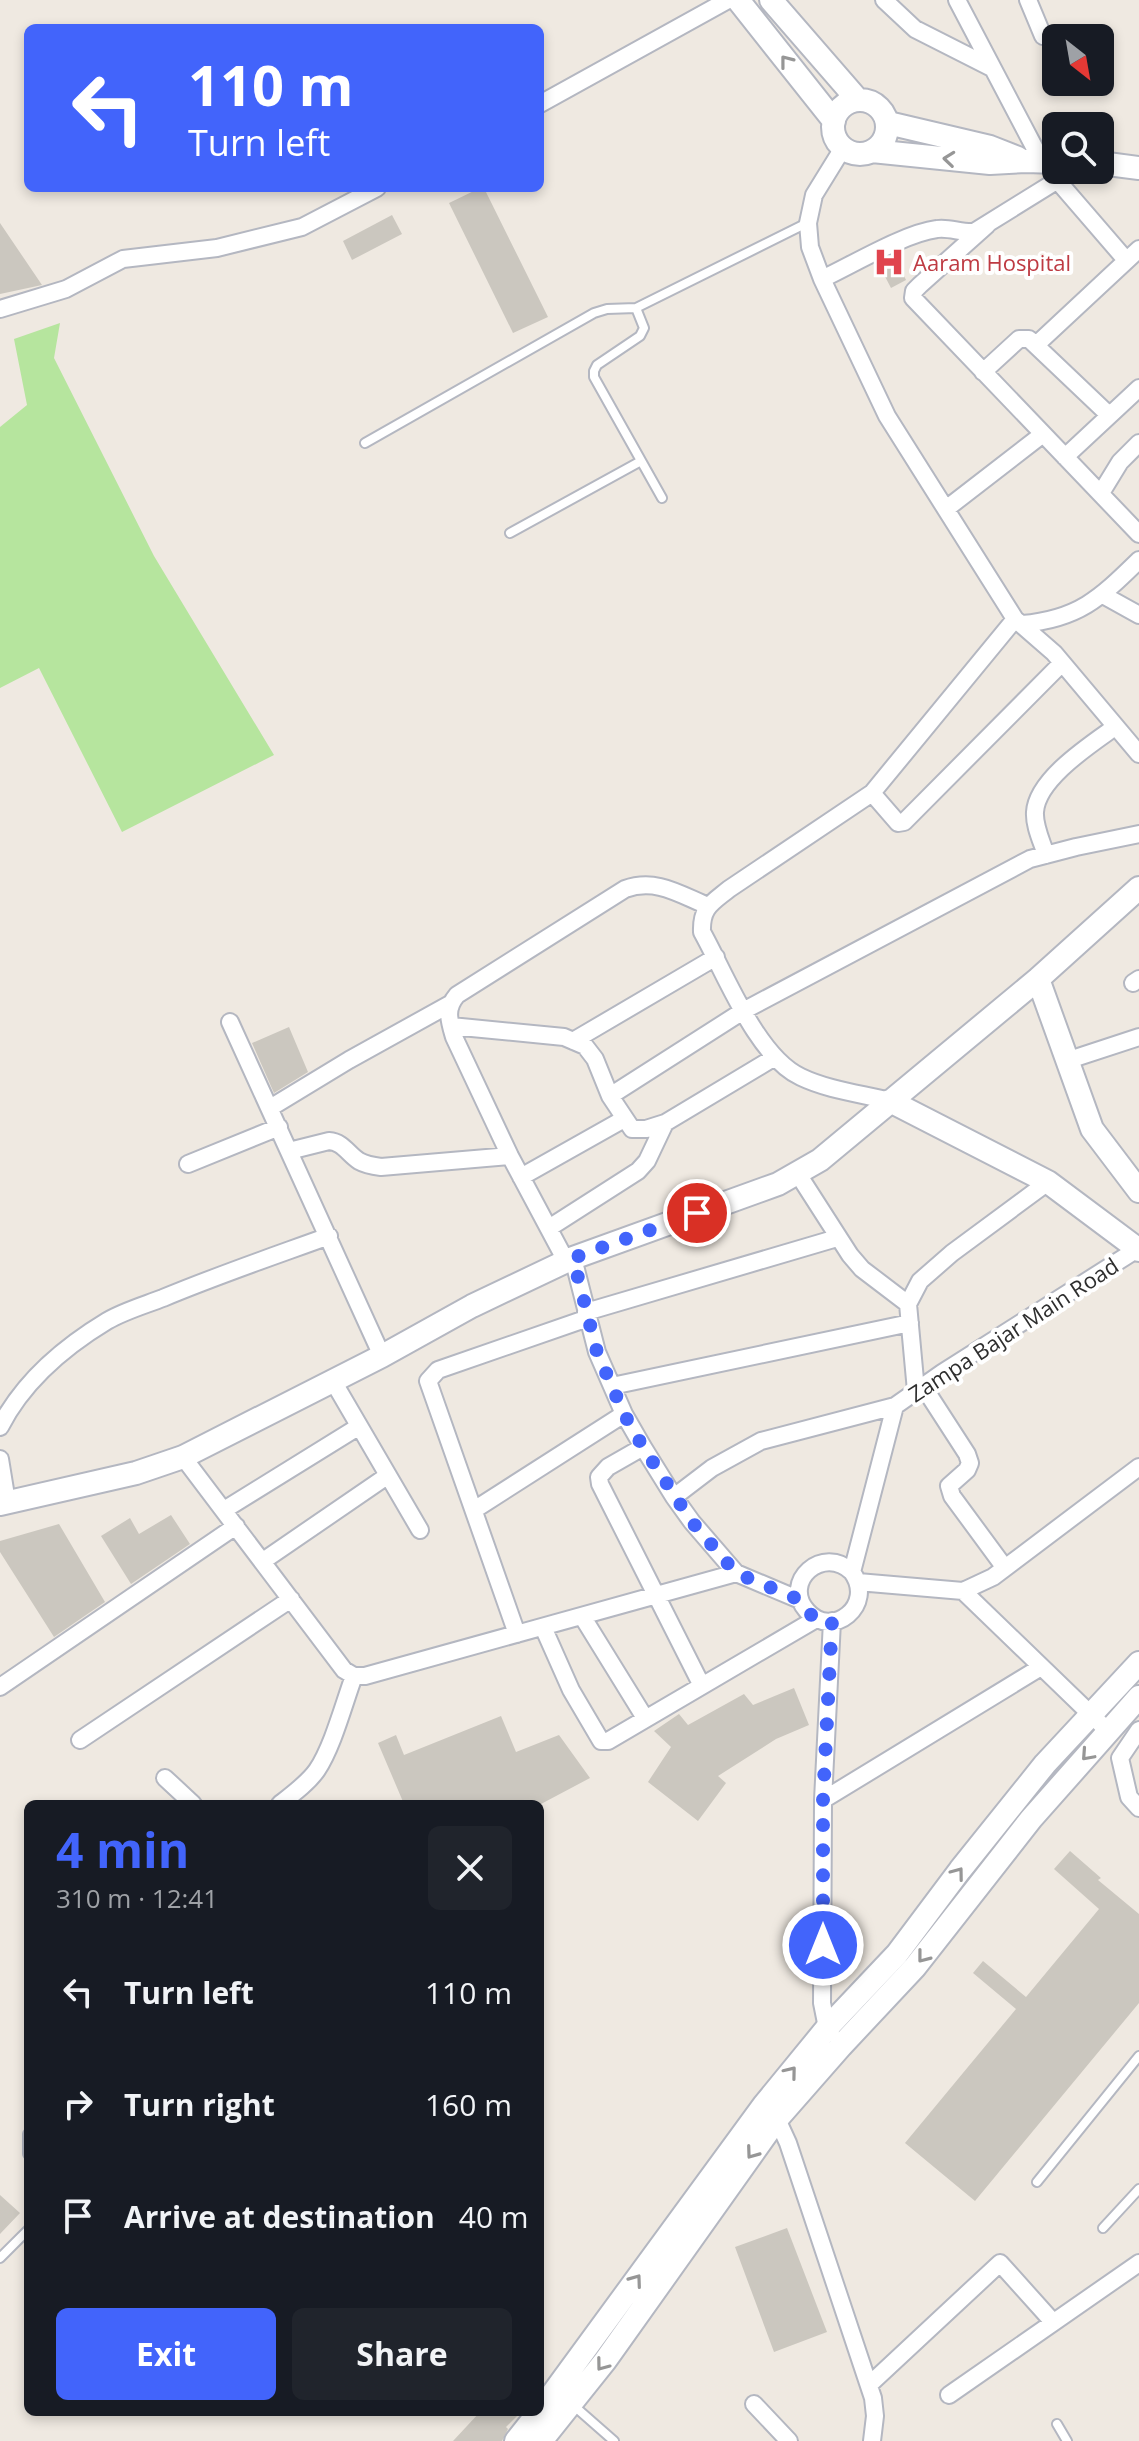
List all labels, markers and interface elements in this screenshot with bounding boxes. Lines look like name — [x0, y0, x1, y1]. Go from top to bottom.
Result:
north arrow — [1042, 24, 1114, 96]
map controls — [1042, 24, 1114, 184]
text: 110 m — [188, 46, 354, 122]
one-way arrow — [781, 55, 795, 70]
icon: left — [56, 56, 160, 160]
button: search — [1042, 112, 1114, 184]
text: Turn left — [188, 118, 330, 167]
one-way arrow — [942, 151, 955, 168]
hospital icon: Aaram Hospital — [872, 245, 906, 279]
place label: Aaram Hospital — [913, 247, 1071, 277]
pin — [663, 1179, 731, 1247]
icon: arrive — [675, 1191, 719, 1235]
street label: Zampa Bajar Main Road — [902, 1250, 1124, 1408]
one-way arrow — [1081, 1746, 1096, 1760]
text: 4 min — [56, 1817, 189, 1882]
button: close — [428, 1826, 512, 1910]
one-way arrow — [949, 1867, 963, 1882]
text: 310 m · 12:41 — [56, 1880, 218, 1916]
position arrow — [781, 1903, 865, 1987]
one-way arrow — [918, 1948, 933, 1962]
icon: left — [56, 1970, 100, 2014]
text: Turn left — [124, 1972, 254, 2013]
text: 110 m — [425, 1972, 512, 2013]
one-way arrow — [781, 2067, 796, 2081]
icon: right — [56, 2082, 100, 2126]
text: Turn right — [124, 2084, 275, 2125]
text: 160 m — [425, 2084, 512, 2125]
one-way arrow — [748, 2144, 762, 2158]
icon: arrive — [56, 2194, 100, 2238]
text: Arrive at destination — [124, 2196, 435, 2237]
text: 40 m — [459, 2196, 529, 2237]
one-way arrow — [626, 2275, 640, 2289]
button: Exit — [56, 2308, 276, 2400]
button: Share — [292, 2308, 512, 2400]
one-way arrow — [598, 2356, 612, 2371]

